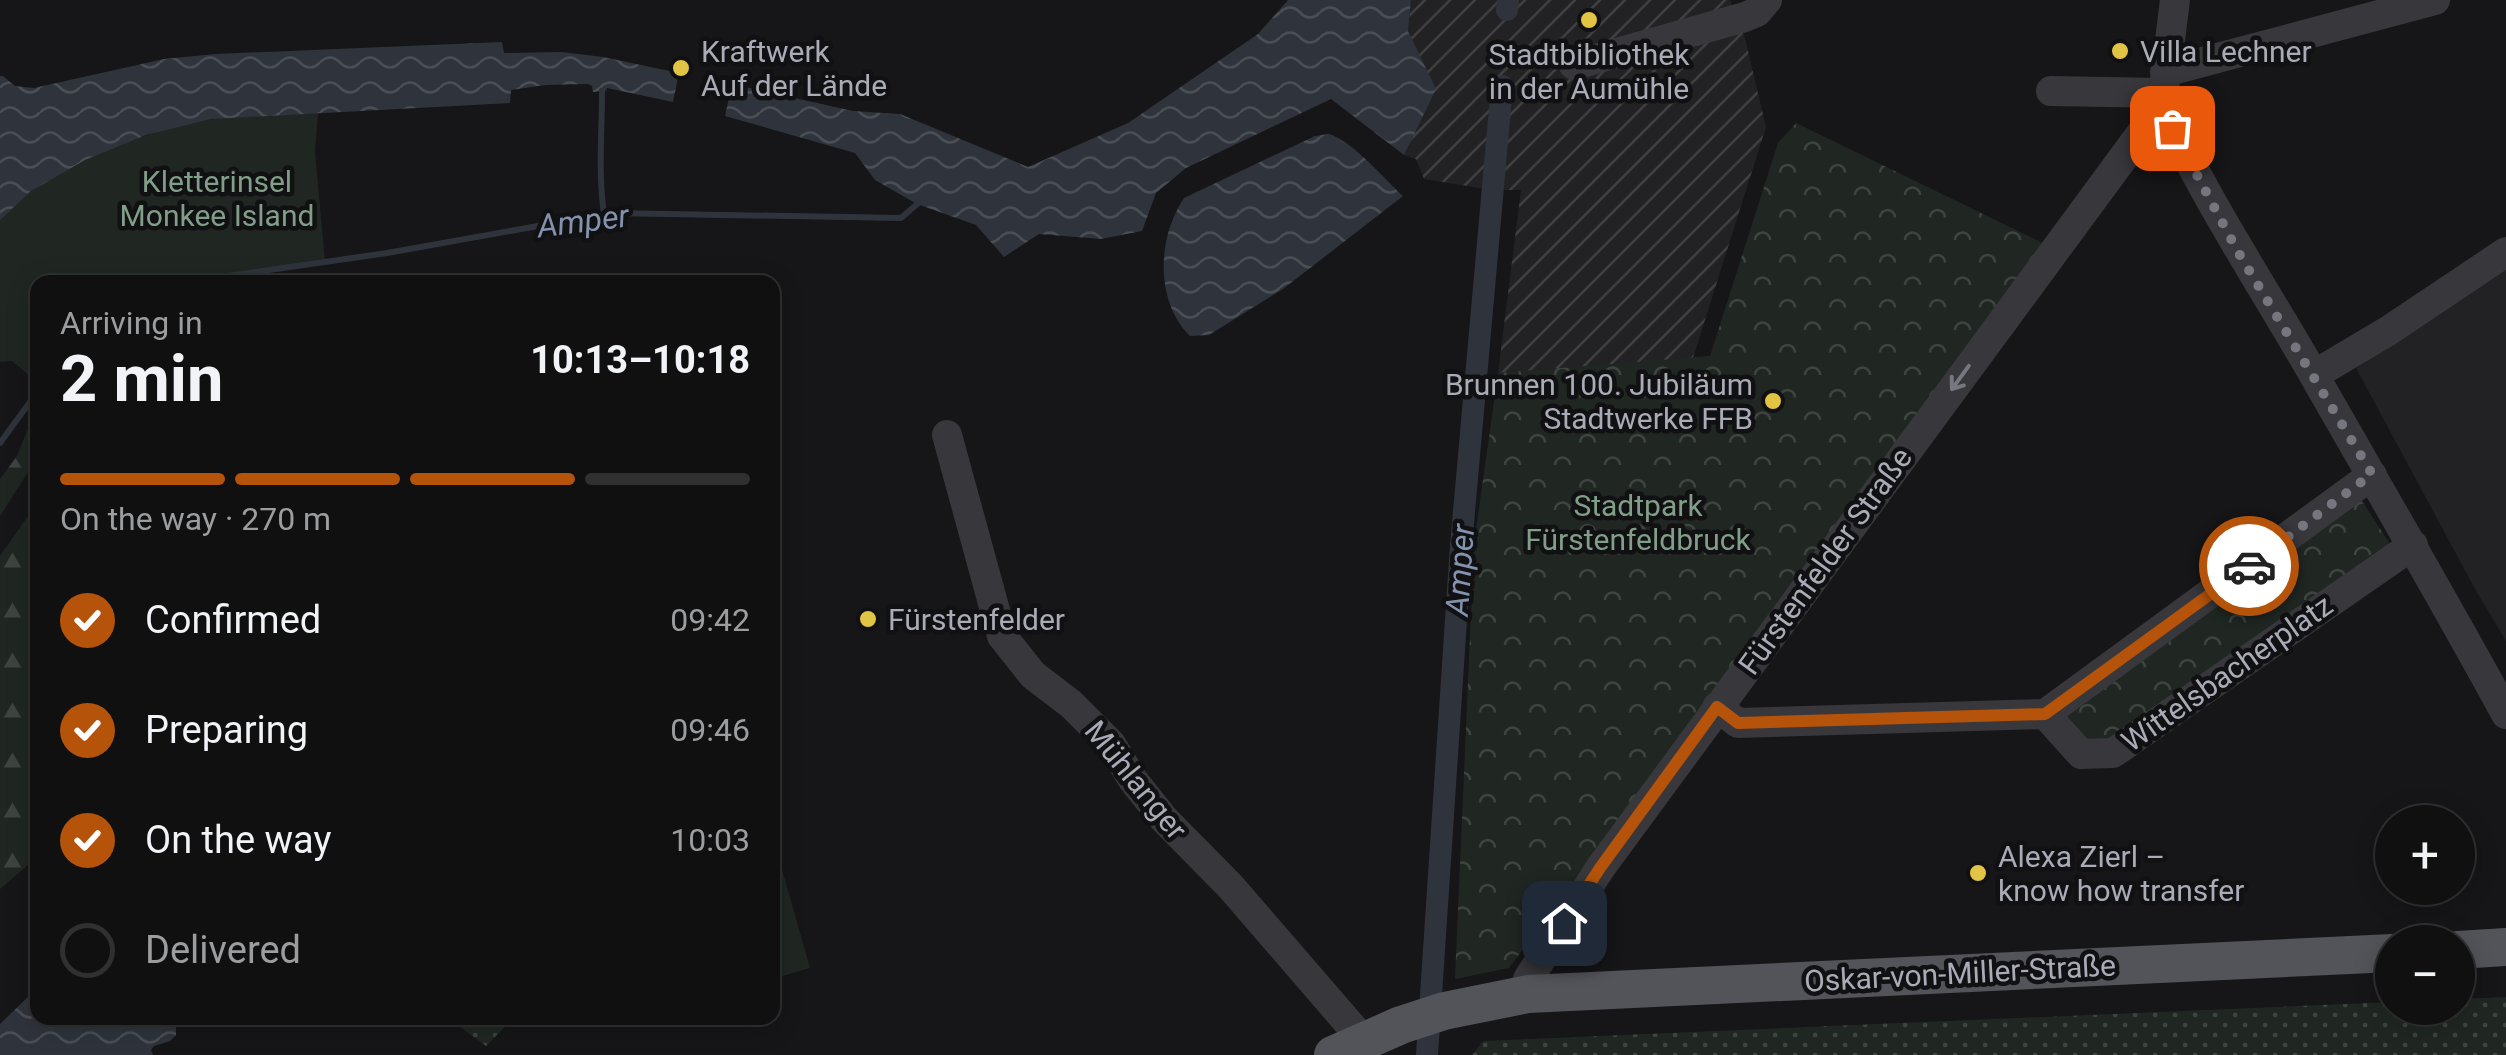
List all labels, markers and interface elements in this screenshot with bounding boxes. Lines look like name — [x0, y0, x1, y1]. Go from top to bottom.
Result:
marker: Stadtbibliothek in der Aumühle — [1578, 9, 1600, 31]
place label: Kraftwerk Auf der Lände — [701, 34, 887, 103]
place label: Villa Lechner — [2140, 34, 2312, 69]
place label: Stadtbibliothek in der Aumühle — [1489, 37, 1690, 106]
marker: Villa Lechner — [2109, 40, 2131, 62]
marker: Kraftwerk Auf der Lände — [670, 57, 692, 79]
pin — [2130, 86, 2215, 171]
icon: bag — [2145, 101, 2200, 156]
park label: Kletterinsel Monkee Island — [120, 164, 314, 233]
water label: Amper — [533, 196, 632, 246]
text: Arriving in — [60, 304, 203, 342]
text: 10:13–10:18 — [530, 338, 750, 382]
text: 2 min — [60, 341, 223, 417]
one-way arrow — [1950, 364, 1971, 391]
place label: Brunnen 100. Jubiläum Stadtwerke FFB — [1445, 367, 1753, 436]
marker: Brunnen 100. Jubiläum Stadtwerke FFB — [1762, 390, 1784, 412]
street label: Fürstenfelder Straße — [1731, 441, 1919, 681]
park label: Stadtpark Fürstenfeldbruck — [1525, 488, 1751, 557]
text: On the way · 270 m — [60, 500, 331, 538]
courier — [2199, 516, 2299, 616]
water label: Amper — [1438, 521, 1482, 619]
icon: car — [2222, 539, 2277, 594]
street label: Wittelsbacherplatz — [2115, 587, 2339, 759]
icon: check — [60, 593, 115, 648]
text: Confirmed — [145, 598, 321, 642]
text: 09:42 — [670, 601, 750, 639]
place label: Fürstenfelder — [888, 602, 1065, 637]
marker: Fürstenfelder — [857, 608, 879, 630]
icon: check — [60, 703, 115, 758]
text: Preparing — [145, 708, 308, 752]
text: 09:46 — [670, 711, 750, 749]
street label: Mühlanger — [1078, 714, 1194, 846]
map controls — [2375, 805, 2475, 1025]
button: + — [2375, 805, 2475, 905]
icon: check — [60, 813, 115, 868]
text: On the way — [145, 818, 331, 862]
text: 10:03 — [670, 821, 750, 859]
place label: Alexa Zierl – know how transfer — [1998, 839, 2244, 908]
marker: Alexa Zierl – know how transfer — [1967, 862, 1989, 884]
pin — [1522, 881, 1607, 966]
icon: home — [1537, 896, 1592, 951]
button: − — [2375, 925, 2475, 1025]
text: Delivered — [145, 928, 301, 972]
street label: Oskar-von-Miller-Straße — [1803, 947, 2117, 999]

